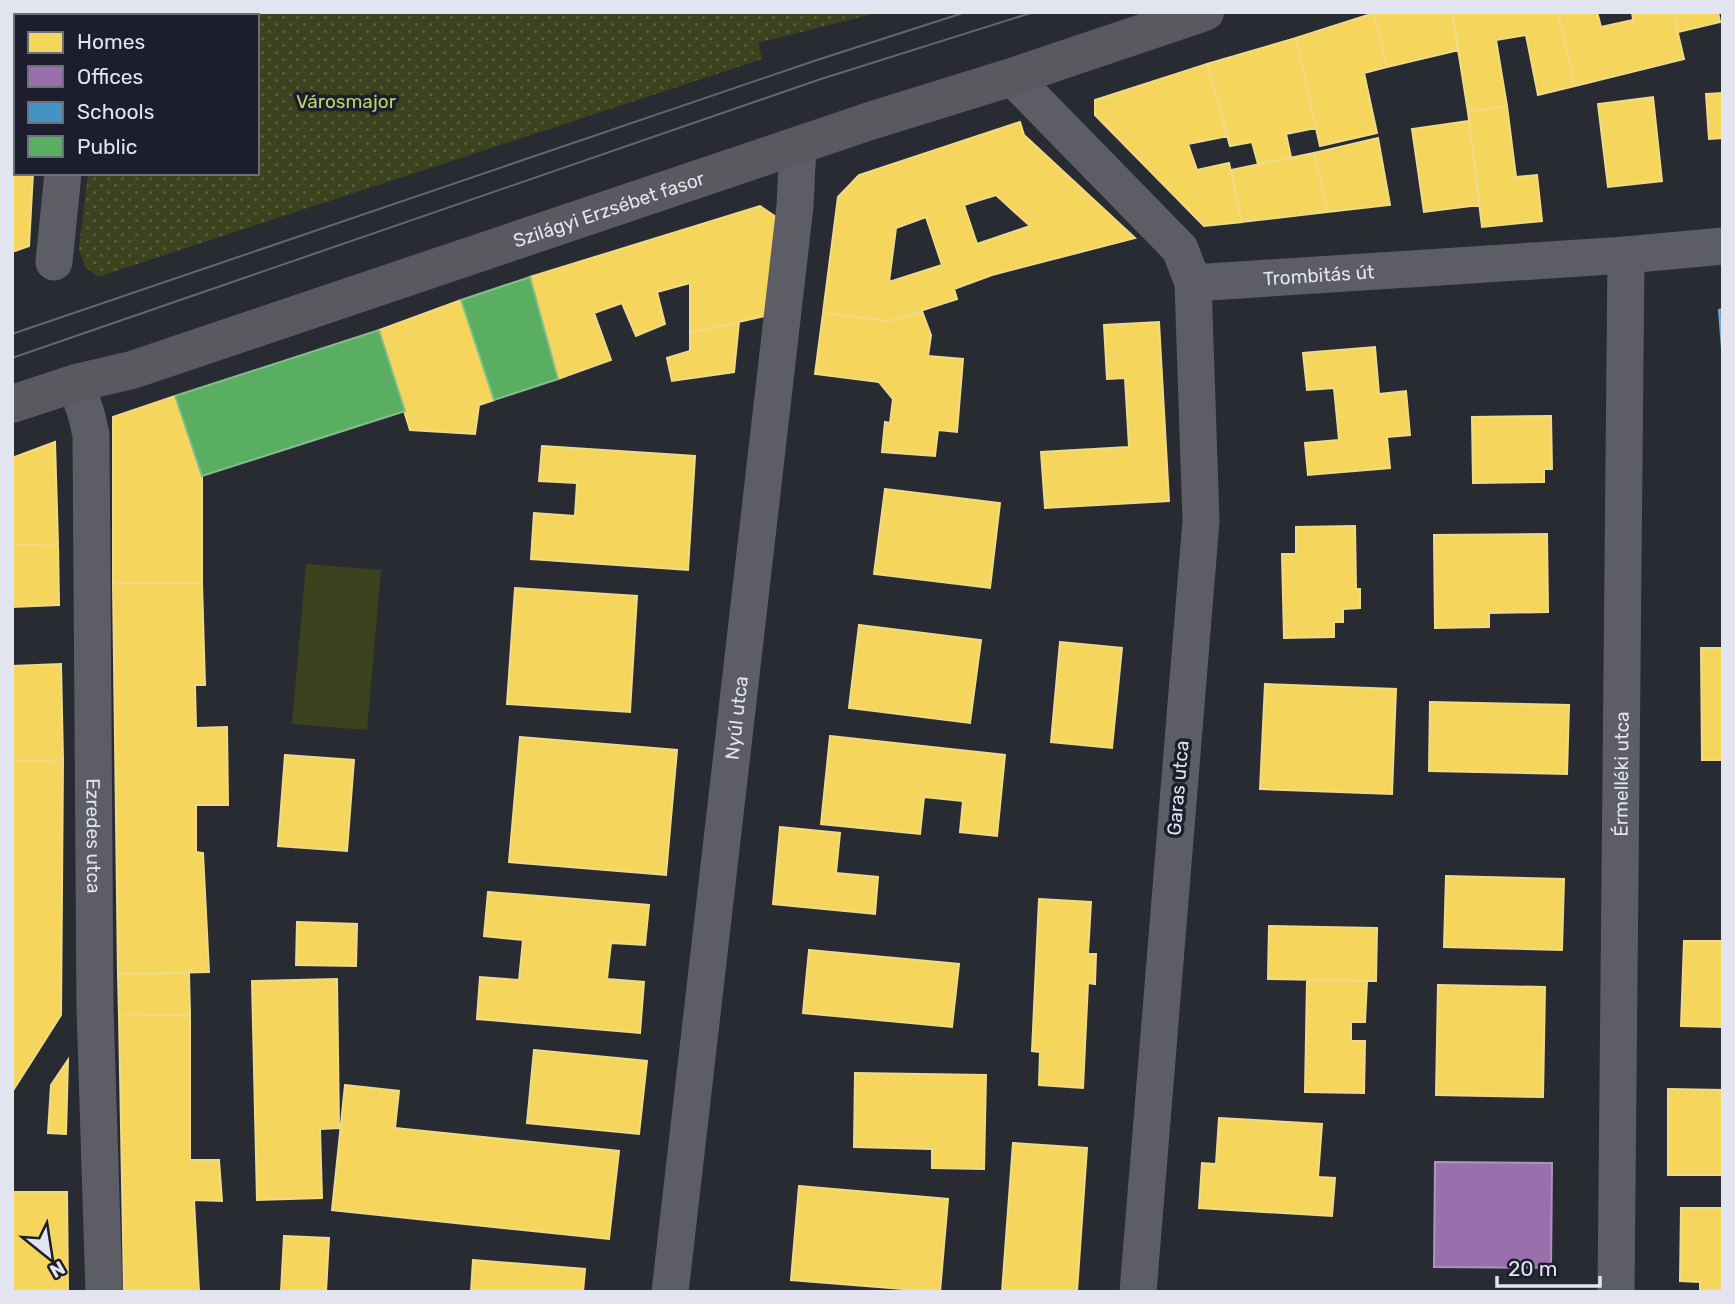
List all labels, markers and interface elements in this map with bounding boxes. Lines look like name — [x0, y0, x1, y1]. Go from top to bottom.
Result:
legend — [14, 14, 259, 175]
text: Homes — [77, 29, 145, 54]
text: Offices — [77, 64, 143, 89]
park label: Városmajor — [296, 90, 397, 113]
text: Schools — [77, 99, 154, 124]
text: Public — [77, 134, 137, 159]
street label: Szilágyi Erzsébet fasor — [510, 166, 708, 252]
street label: Trombitás út — [1262, 260, 1376, 290]
street label: Nyúl utca — [720, 675, 752, 761]
street label: Érmelléki utca — [1609, 711, 1633, 837]
street label: Garas utca — [1162, 740, 1194, 836]
street label: Ezredes utca — [82, 778, 106, 893]
north arrow — [14, 1220, 84, 1290]
scale bar — [1497, 1244, 1600, 1288]
text: N — [46, 1256, 69, 1283]
text: 20 m — [1508, 1256, 1557, 1281]

